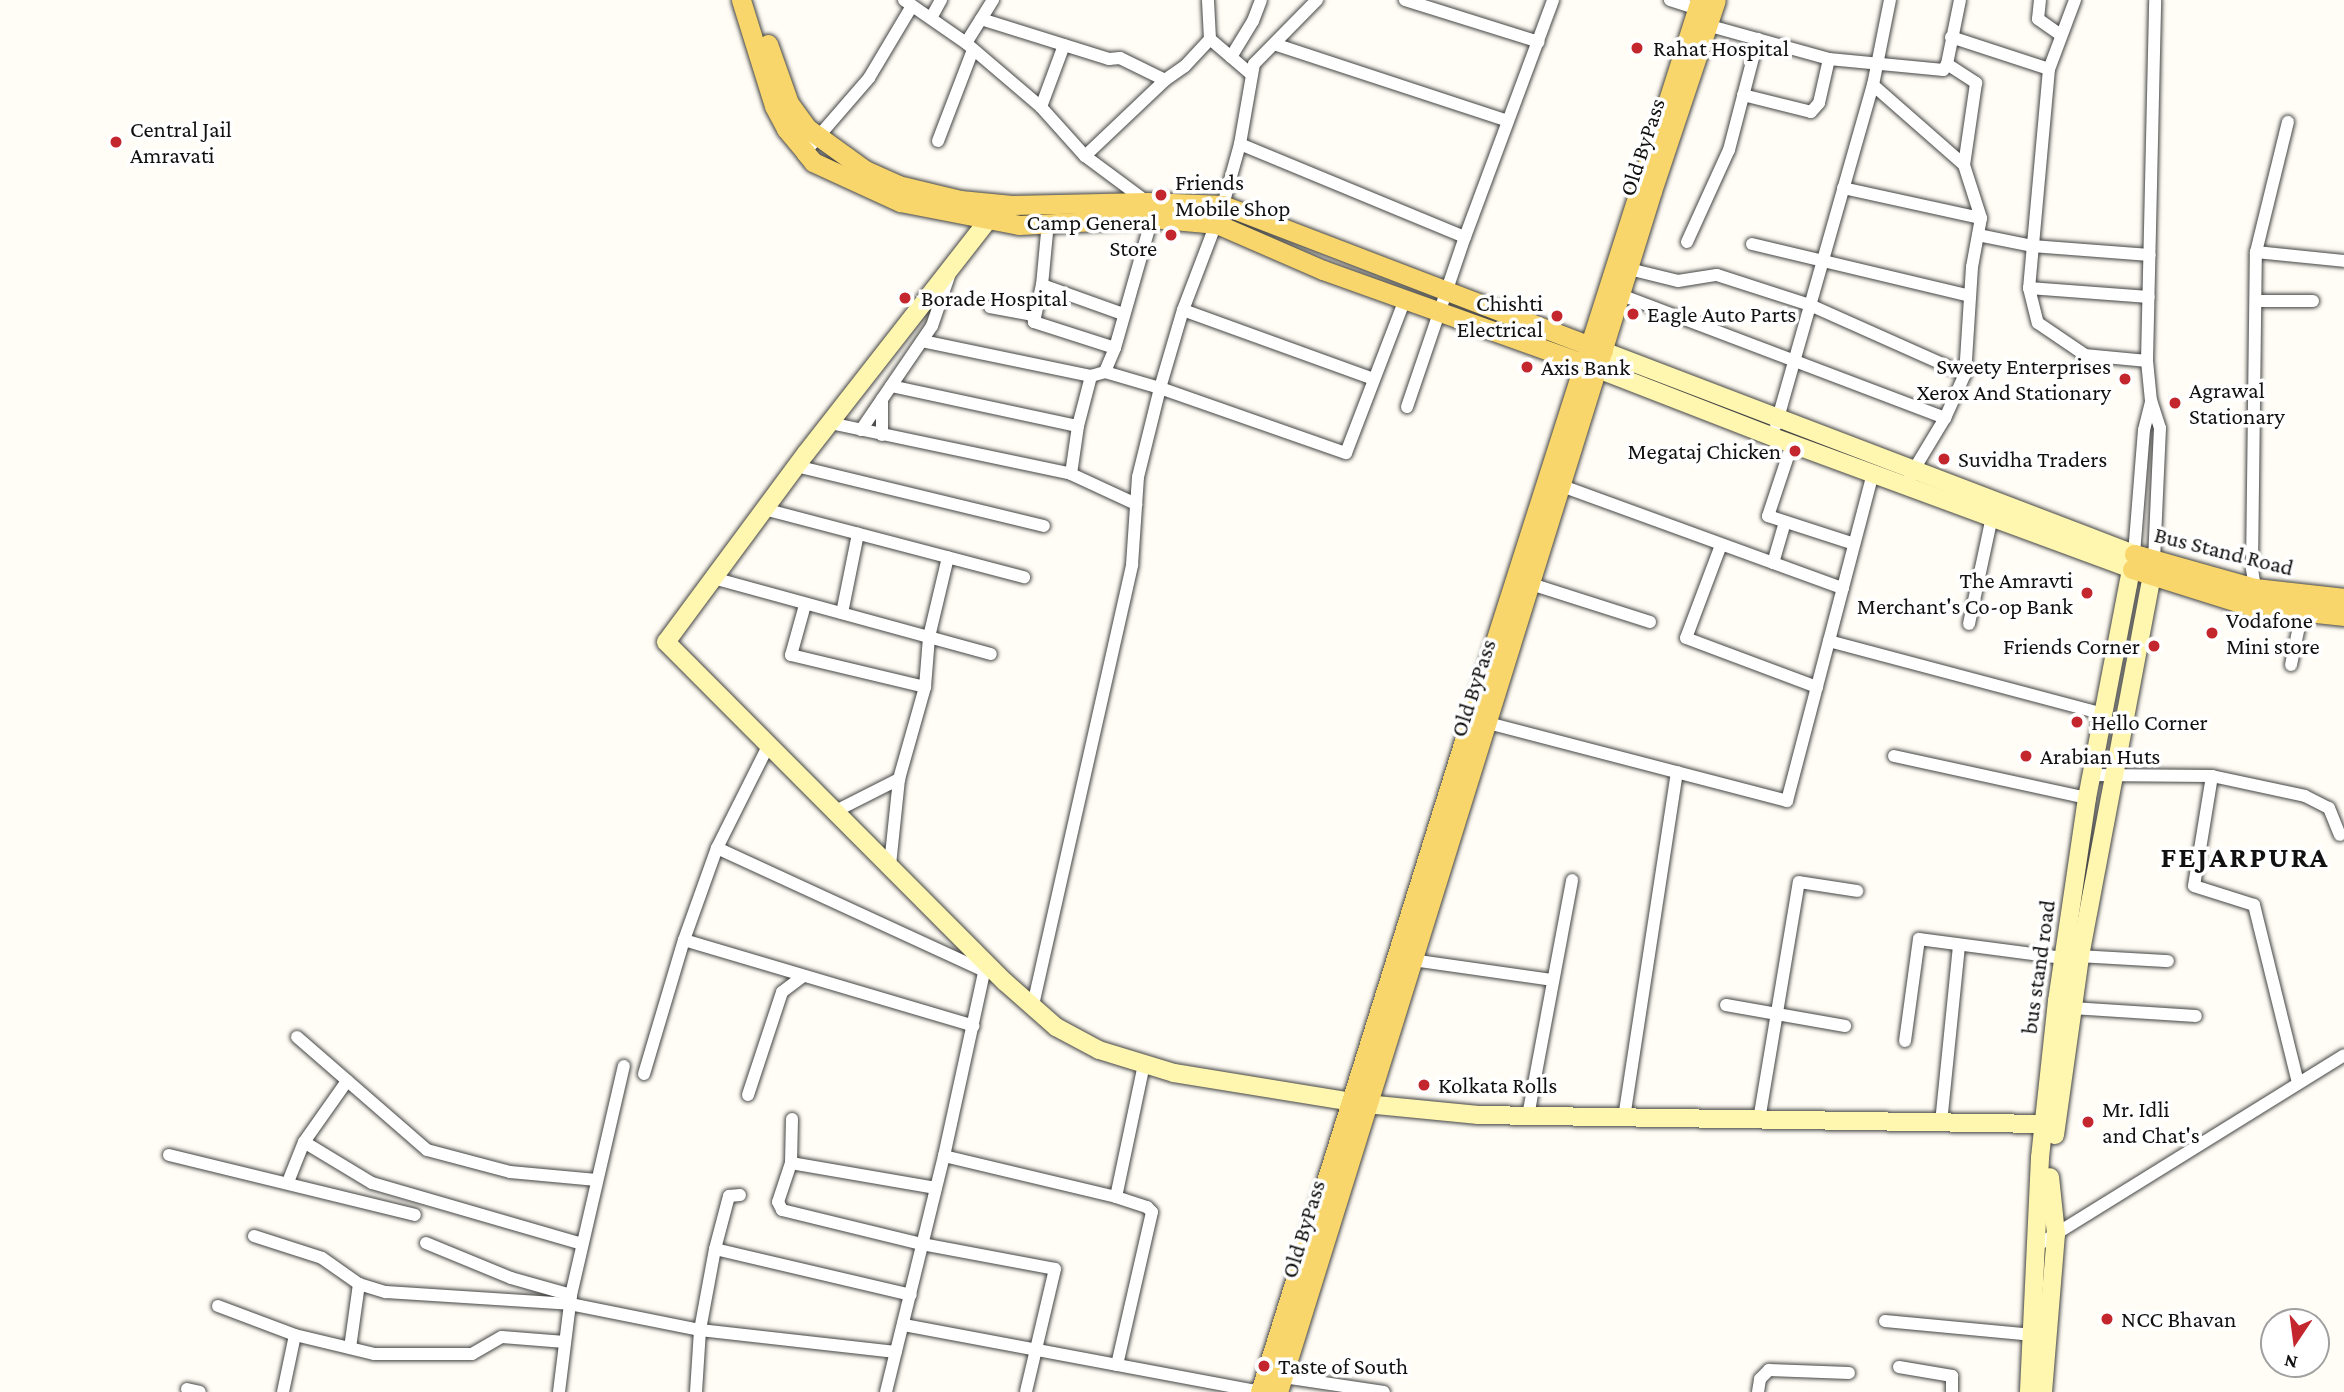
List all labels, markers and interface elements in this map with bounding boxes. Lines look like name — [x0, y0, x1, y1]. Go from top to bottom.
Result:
place label: Rahat Hospital — [1653, 34, 1789, 62]
marker: Rahat Hospital — [1627, 38, 1647, 58]
street label: Old ByPass — [1613, 95, 1671, 199]
place label: Central Jail Amravati — [130, 115, 232, 169]
marker: Central Jail Amravati — [108, 134, 124, 150]
place label: Friends Mobile Shop — [1175, 168, 1290, 222]
marker: Friends Mobile Shop — [1153, 187, 1169, 203]
place label: Camp General Store — [1027, 208, 1157, 262]
marker: Camp General Store — [1163, 227, 1179, 243]
place label: Borade Hospital — [921, 284, 1068, 312]
marker: Borade Hospital — [895, 288, 915, 308]
place label: Chishti Electrical — [1457, 289, 1543, 343]
place label: Eagle Auto Parts — [1647, 300, 1796, 328]
marker: Eagle Auto Parts — [1625, 306, 1641, 322]
marker: Chishti Electrical — [1549, 308, 1565, 324]
place label: Sweety Enterprises Xerox And Stationary — [1917, 352, 2111, 406]
place label: Axis Bank — [1541, 353, 1630, 381]
marker: Axis Bank — [1519, 359, 1535, 375]
marker: Sweety Enterprises Xerox And Stationary — [2117, 371, 2133, 387]
place label: Agrawal Stationary — [2189, 376, 2285, 430]
marker: Agrawal Stationary — [2167, 395, 2183, 411]
place label: Megataj Chicken — [1627, 437, 1781, 465]
marker: Megataj Chicken — [1787, 443, 1803, 459]
place label: Suvidha Traders — [1958, 445, 2107, 473]
marker: Suvidha Traders — [1936, 451, 1952, 467]
street label: Bus Stand Road — [2152, 520, 2296, 582]
place label: The Amravti Merchant's Co-op Bank — [1857, 566, 2073, 620]
marker: The Amravti Merchant's Co-op Bank — [2079, 585, 2095, 601]
place label: Vodafone Mini store — [2226, 606, 2319, 660]
marker: Vodafone Mini store — [2204, 625, 2220, 641]
place label: Friends Corner — [2003, 632, 2140, 660]
street label: Old ByPass — [1444, 636, 1502, 740]
marker: Friends Corner — [2146, 638, 2162, 654]
place label: Hello Corner — [2091, 708, 2208, 736]
marker: Hello Corner — [2069, 714, 2085, 730]
place label: Arabian Huts — [2040, 742, 2160, 770]
marker: Arabian Huts — [2018, 748, 2034, 764]
district label: FEJARPURA — [2162, 839, 2328, 875]
street label: bus stand road — [2015, 898, 2061, 1036]
place label: Kolkata Rolls — [1438, 1071, 1557, 1099]
marker: Kolkata Rolls — [1416, 1077, 1432, 1093]
place label: Mr. Idli and Chat's — [2102, 1095, 2200, 1149]
marker: Mr. Idli and Chat's — [2080, 1114, 2096, 1130]
street label: Old ByPass — [1275, 1177, 1331, 1281]
place label: NCC Bhavan — [2121, 1305, 2236, 1333]
north arrow — [2260, 1308, 2330, 1378]
marker: NCC Bhavan — [2099, 1311, 2115, 1327]
text: N — [2282, 1350, 2299, 1374]
place label: Taste of South — [1278, 1352, 1408, 1380]
marker: Taste of South — [1256, 1358, 1272, 1374]

